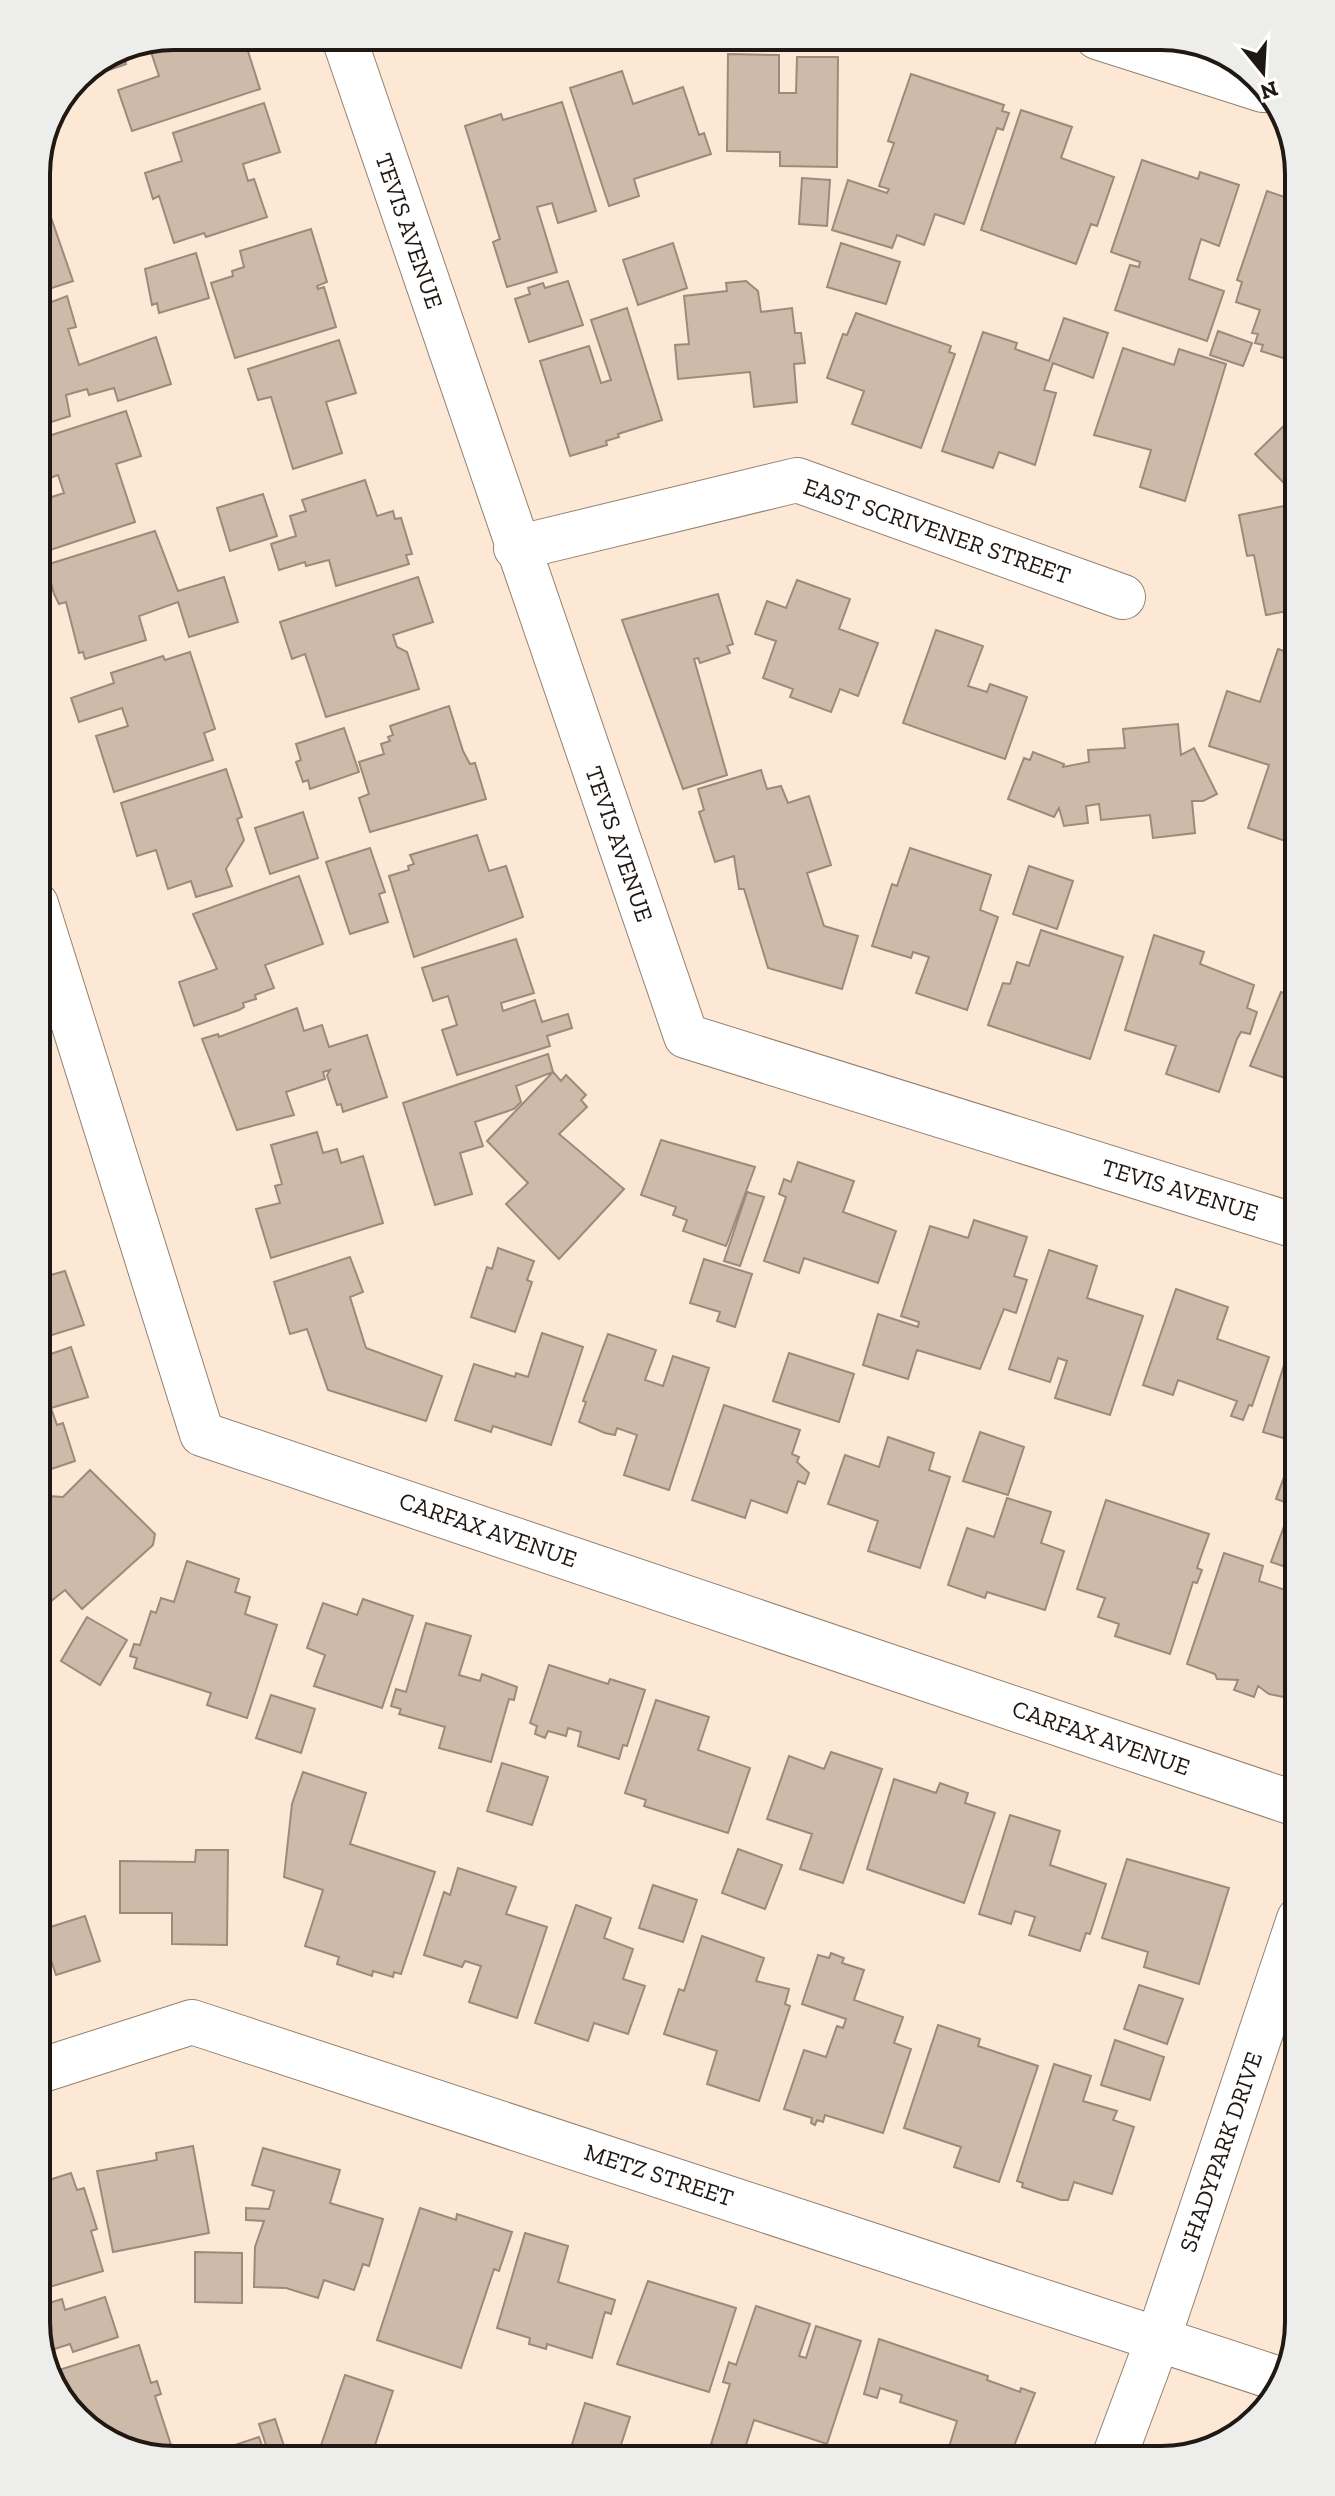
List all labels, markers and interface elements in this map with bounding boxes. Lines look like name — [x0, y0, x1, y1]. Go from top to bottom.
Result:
north arrow — [1223, 32, 1303, 112]
text: N — [1257, 75, 1281, 106]
street label: TEVIS AVENUE — [369, 149, 450, 312]
street label: EAST SCRIVENER STREET — [800, 471, 1075, 590]
street label: TEVIS AVENUE — [579, 762, 660, 925]
street label: TEVIS AVENUE — [1098, 1152, 1262, 1227]
street label: CARFAX AVENUE — [396, 1486, 581, 1573]
street label: CARFAX AVENUE — [1009, 1694, 1194, 1781]
street label: SHADYPARK DRIVE — [1173, 2048, 1268, 2256]
street label: METZ STREET — [581, 2137, 737, 2212]

